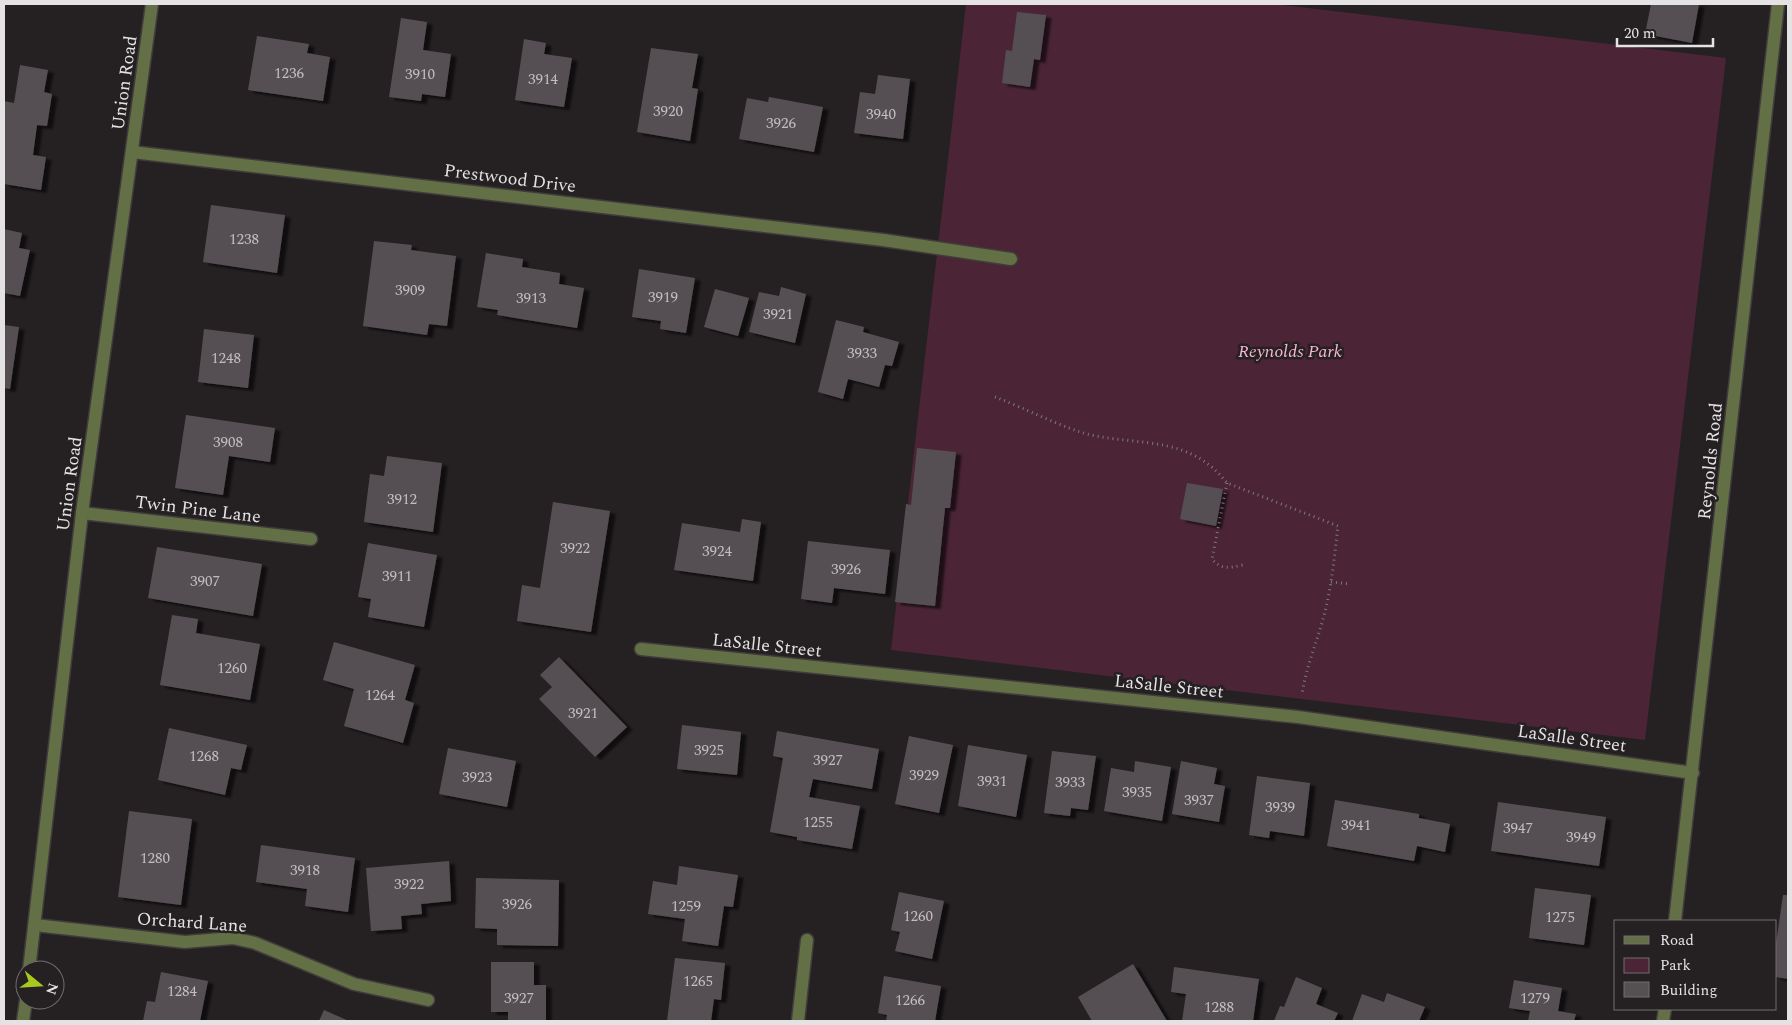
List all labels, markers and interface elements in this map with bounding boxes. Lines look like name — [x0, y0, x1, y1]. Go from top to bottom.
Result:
scale bar — [1617, 15, 1713, 47]
text: 20 m — [1624, 22, 1656, 45]
street label: Union Road — [104, 34, 145, 132]
house number: 1236 — [274, 62, 304, 85]
house number: 3910 — [405, 63, 435, 86]
house number: 3914 — [528, 68, 558, 91]
house number: 3920 — [653, 100, 683, 123]
house number: 3940 — [866, 103, 896, 126]
house number: 3926 — [766, 112, 796, 135]
street label: Prestwood Drive — [442, 157, 578, 200]
house number: 1238 — [229, 228, 259, 251]
house number: 3909 — [395, 279, 425, 302]
house number: 3919 — [648, 286, 678, 309]
house number: 3913 — [516, 287, 546, 310]
house number: 3921 — [763, 303, 793, 326]
park label: Reynolds Park — [1238, 338, 1343, 365]
house number: 3933 — [847, 342, 877, 365]
house number: 1248 — [211, 347, 241, 370]
street label: Reynolds Road — [1691, 401, 1730, 521]
house number: 3908 — [213, 431, 243, 454]
street label: Union Road — [49, 435, 90, 533]
street label: Twin Pine Lane — [134, 488, 262, 531]
house number: 3912 — [387, 488, 417, 511]
house number: 3922 — [560, 537, 590, 560]
house number: 3924 — [702, 540, 732, 563]
house number: 3926 — [831, 558, 861, 581]
house number: 3911 — [382, 565, 412, 588]
house number: 3907 — [190, 570, 220, 593]
street label: LaSalle Street — [711, 626, 823, 665]
house number: 1260 — [217, 657, 247, 680]
street label: LaSalle Street — [1113, 667, 1225, 706]
house number: 1264 — [365, 684, 395, 707]
house number: 3921 — [568, 702, 598, 725]
street label: LaSalle Street — [1516, 717, 1628, 760]
house number: 3925 — [694, 739, 724, 762]
house number: 1268 — [189, 745, 219, 768]
house number: 3927 — [813, 749, 843, 772]
house number: 3929 — [909, 764, 939, 787]
house number: 3923 — [462, 766, 492, 789]
house number: 3931 — [977, 770, 1007, 793]
house number: 3933 — [1055, 771, 1085, 794]
house number: 3935 — [1122, 781, 1152, 804]
house number: 3937 — [1184, 789, 1214, 812]
house number: 3939 — [1265, 796, 1295, 819]
house number: 1255 — [803, 811, 833, 834]
house number: 3941 — [1341, 814, 1371, 837]
house number: 3947 — [1503, 817, 1533, 840]
house number: 3949 — [1566, 826, 1596, 849]
house number: 1280 — [140, 847, 170, 870]
house number: 3918 — [290, 859, 320, 882]
house number: 3922 — [394, 873, 424, 896]
house number: 3926 — [502, 893, 532, 916]
house number: 1259 — [671, 895, 701, 918]
street label: Orchard Lane — [136, 905, 248, 940]
house number: 1260 — [903, 905, 933, 928]
house number: 1275 — [1545, 906, 1575, 929]
legend — [1614, 920, 1777, 1010]
text: Road — [1660, 929, 1694, 952]
text: Park — [1660, 954, 1691, 977]
north arrow — [15, 960, 65, 1010]
house number: 1265 — [683, 970, 713, 993]
text: Building — [1660, 979, 1717, 1002]
text: N — [40, 980, 64, 998]
house number: 1284 — [167, 980, 197, 1003]
house number: 3927 — [504, 987, 534, 1010]
house number: 1279 — [1520, 987, 1550, 1010]
house number: 1266 — [895, 989, 925, 1012]
house number: 1288 — [1204, 996, 1234, 1019]

